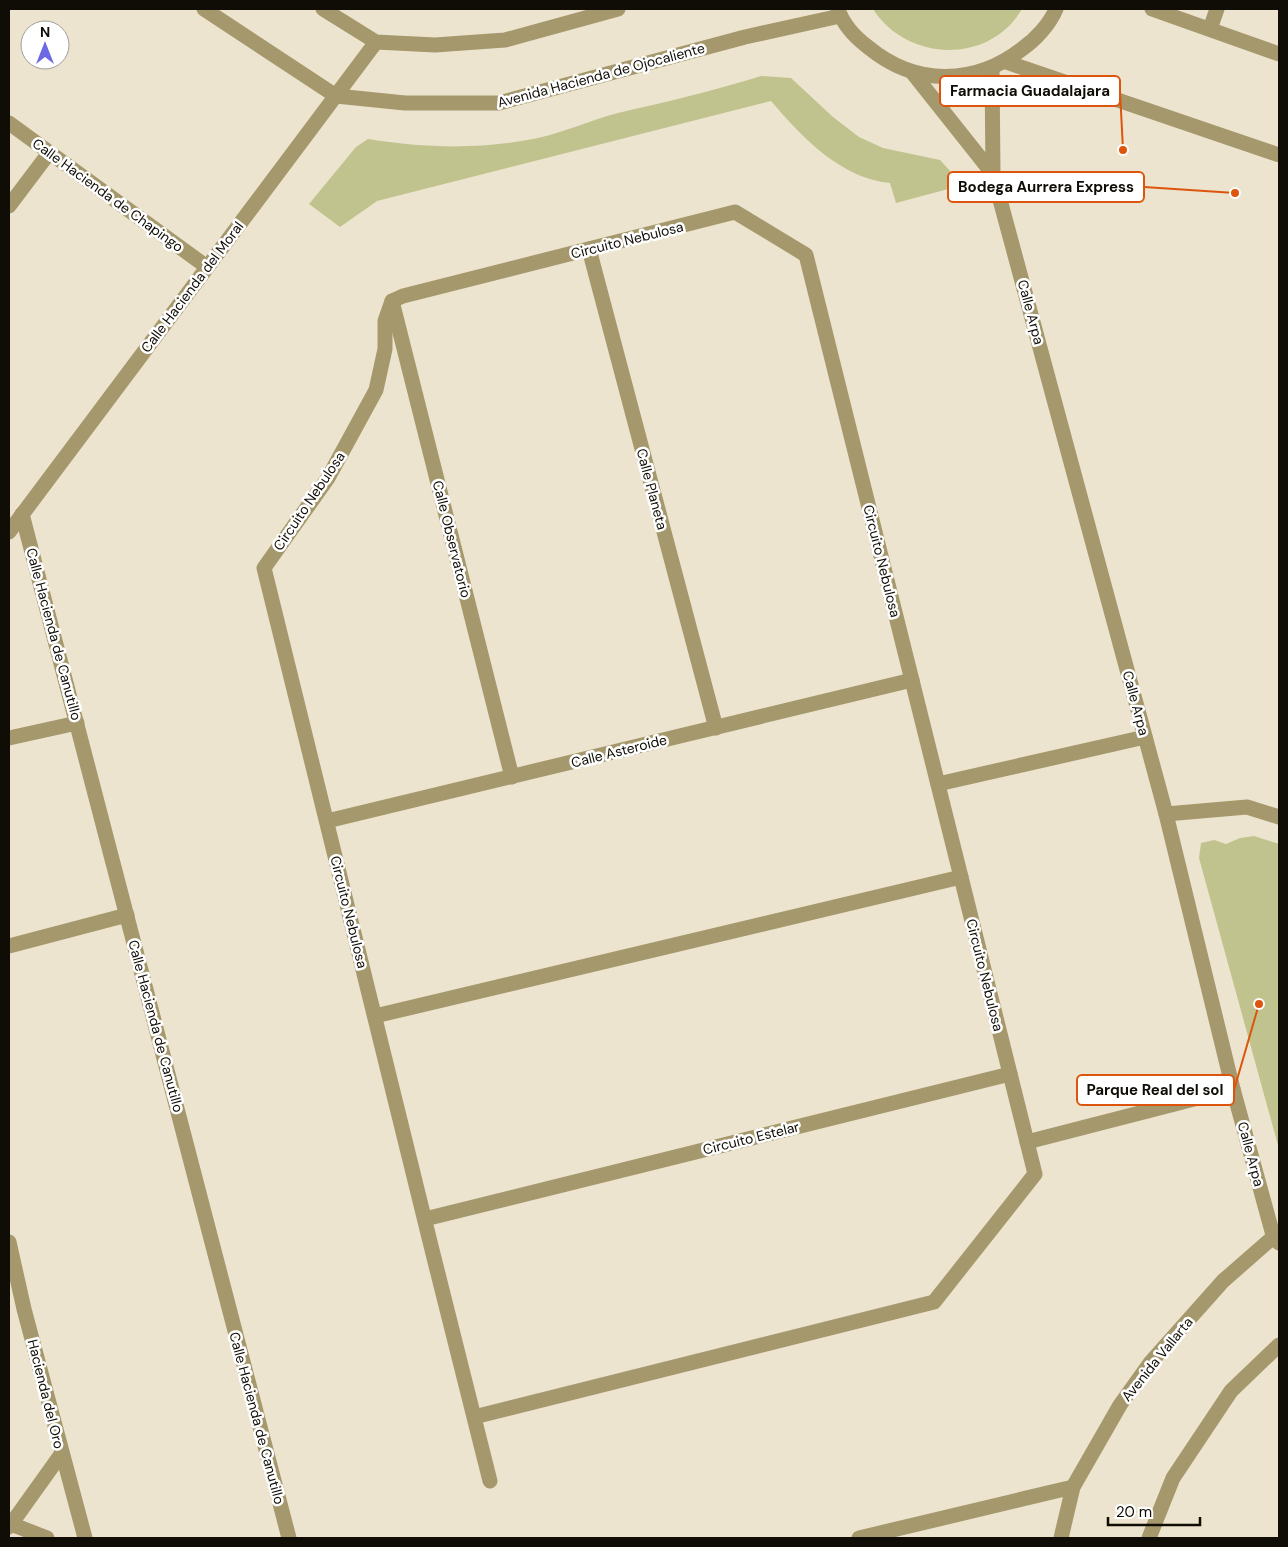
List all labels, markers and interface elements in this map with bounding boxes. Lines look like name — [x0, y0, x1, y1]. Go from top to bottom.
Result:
north arrow — [20, 20, 70, 70]
text: N — [40, 23, 50, 41]
street label: Avenida Hacienda de Ojocaliente — [495, 39, 707, 111]
callout: Farmacia Guadalajara — [940, 76, 1120, 106]
text: Farmacia Guadalajara — [950, 81, 1110, 101]
street label: Calle Hacienda de Chapingo — [29, 134, 187, 256]
callout: Bodega Aurrera Express — [948, 172, 1144, 202]
text: Bodega Aurrera Express — [958, 177, 1134, 197]
street label: Circuito Nebulosa — [569, 217, 685, 263]
street label: Calle Hacienda del Moral — [137, 218, 247, 356]
street label: Calle Arpa — [1014, 278, 1048, 346]
street label: Calle Planeta — [633, 446, 671, 532]
street label: Circuito Nebulosa — [269, 448, 349, 554]
street label: Calle Observatorio — [429, 478, 475, 600]
street label: Circuito Nebulosa — [859, 503, 905, 619]
street label: Calle Hacienda de Canutillo — [22, 546, 86, 722]
street label: Calle Arpa — [1119, 669, 1153, 737]
street label: Calle Asteroide — [569, 730, 669, 772]
street label: Circuito Nebulosa — [326, 854, 372, 970]
street label: Circuito Nebulosa — [962, 917, 1008, 1033]
street label: Calle Hacienda de Canutillo — [124, 938, 188, 1114]
callout: Parque Real del sol — [1077, 1075, 1234, 1105]
text: Parque Real del sol — [1086, 1080, 1224, 1100]
street label: Circuito Estelar — [701, 1117, 801, 1159]
street label: Calle Arpa — [1234, 1120, 1268, 1188]
street label: Avenida Vallarta — [1117, 1313, 1197, 1405]
street label: Calle Hacienda de Canutillo — [225, 1330, 289, 1506]
street label: Hacienda del Oro — [24, 1337, 68, 1451]
scale bar — [1108, 1494, 1200, 1526]
text: 20 m — [1116, 1502, 1152, 1522]

